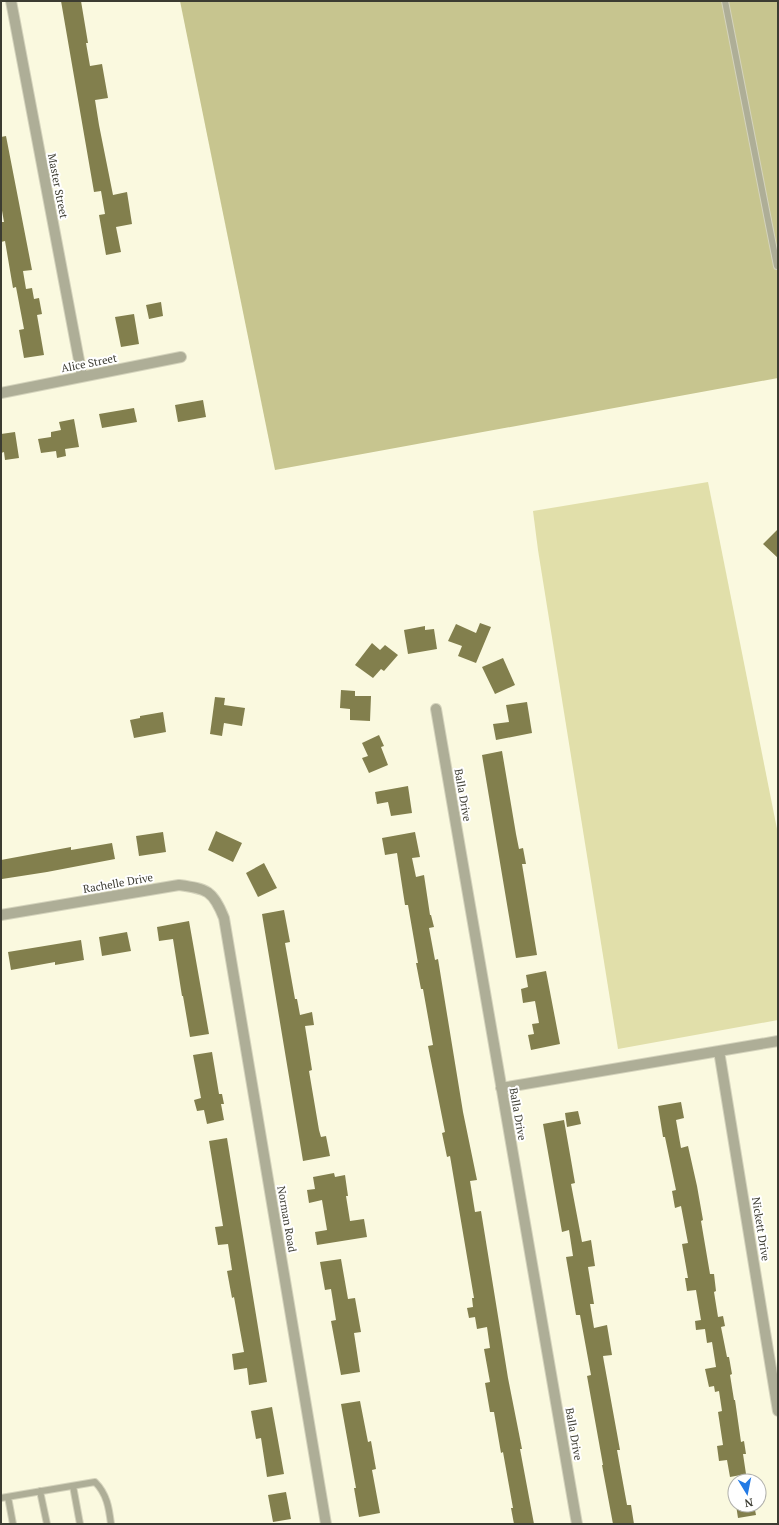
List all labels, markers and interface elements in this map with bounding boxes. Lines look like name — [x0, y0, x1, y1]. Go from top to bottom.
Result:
street label: Master Street — [45, 152, 71, 220]
street label: Alice Street — [60, 351, 118, 375]
street label: Balla Drive — [451, 767, 475, 823]
street label: Rachelle Drive — [82, 870, 155, 896]
street label: Balla Drive — [506, 1086, 530, 1142]
street label: Norman Road — [274, 1185, 300, 1253]
street label: Nickett Drive — [749, 1196, 773, 1262]
street label: Balla Drive — [562, 1406, 586, 1462]
north arrow — [727, 1473, 767, 1513]
text: N — [743, 1495, 754, 1511]

